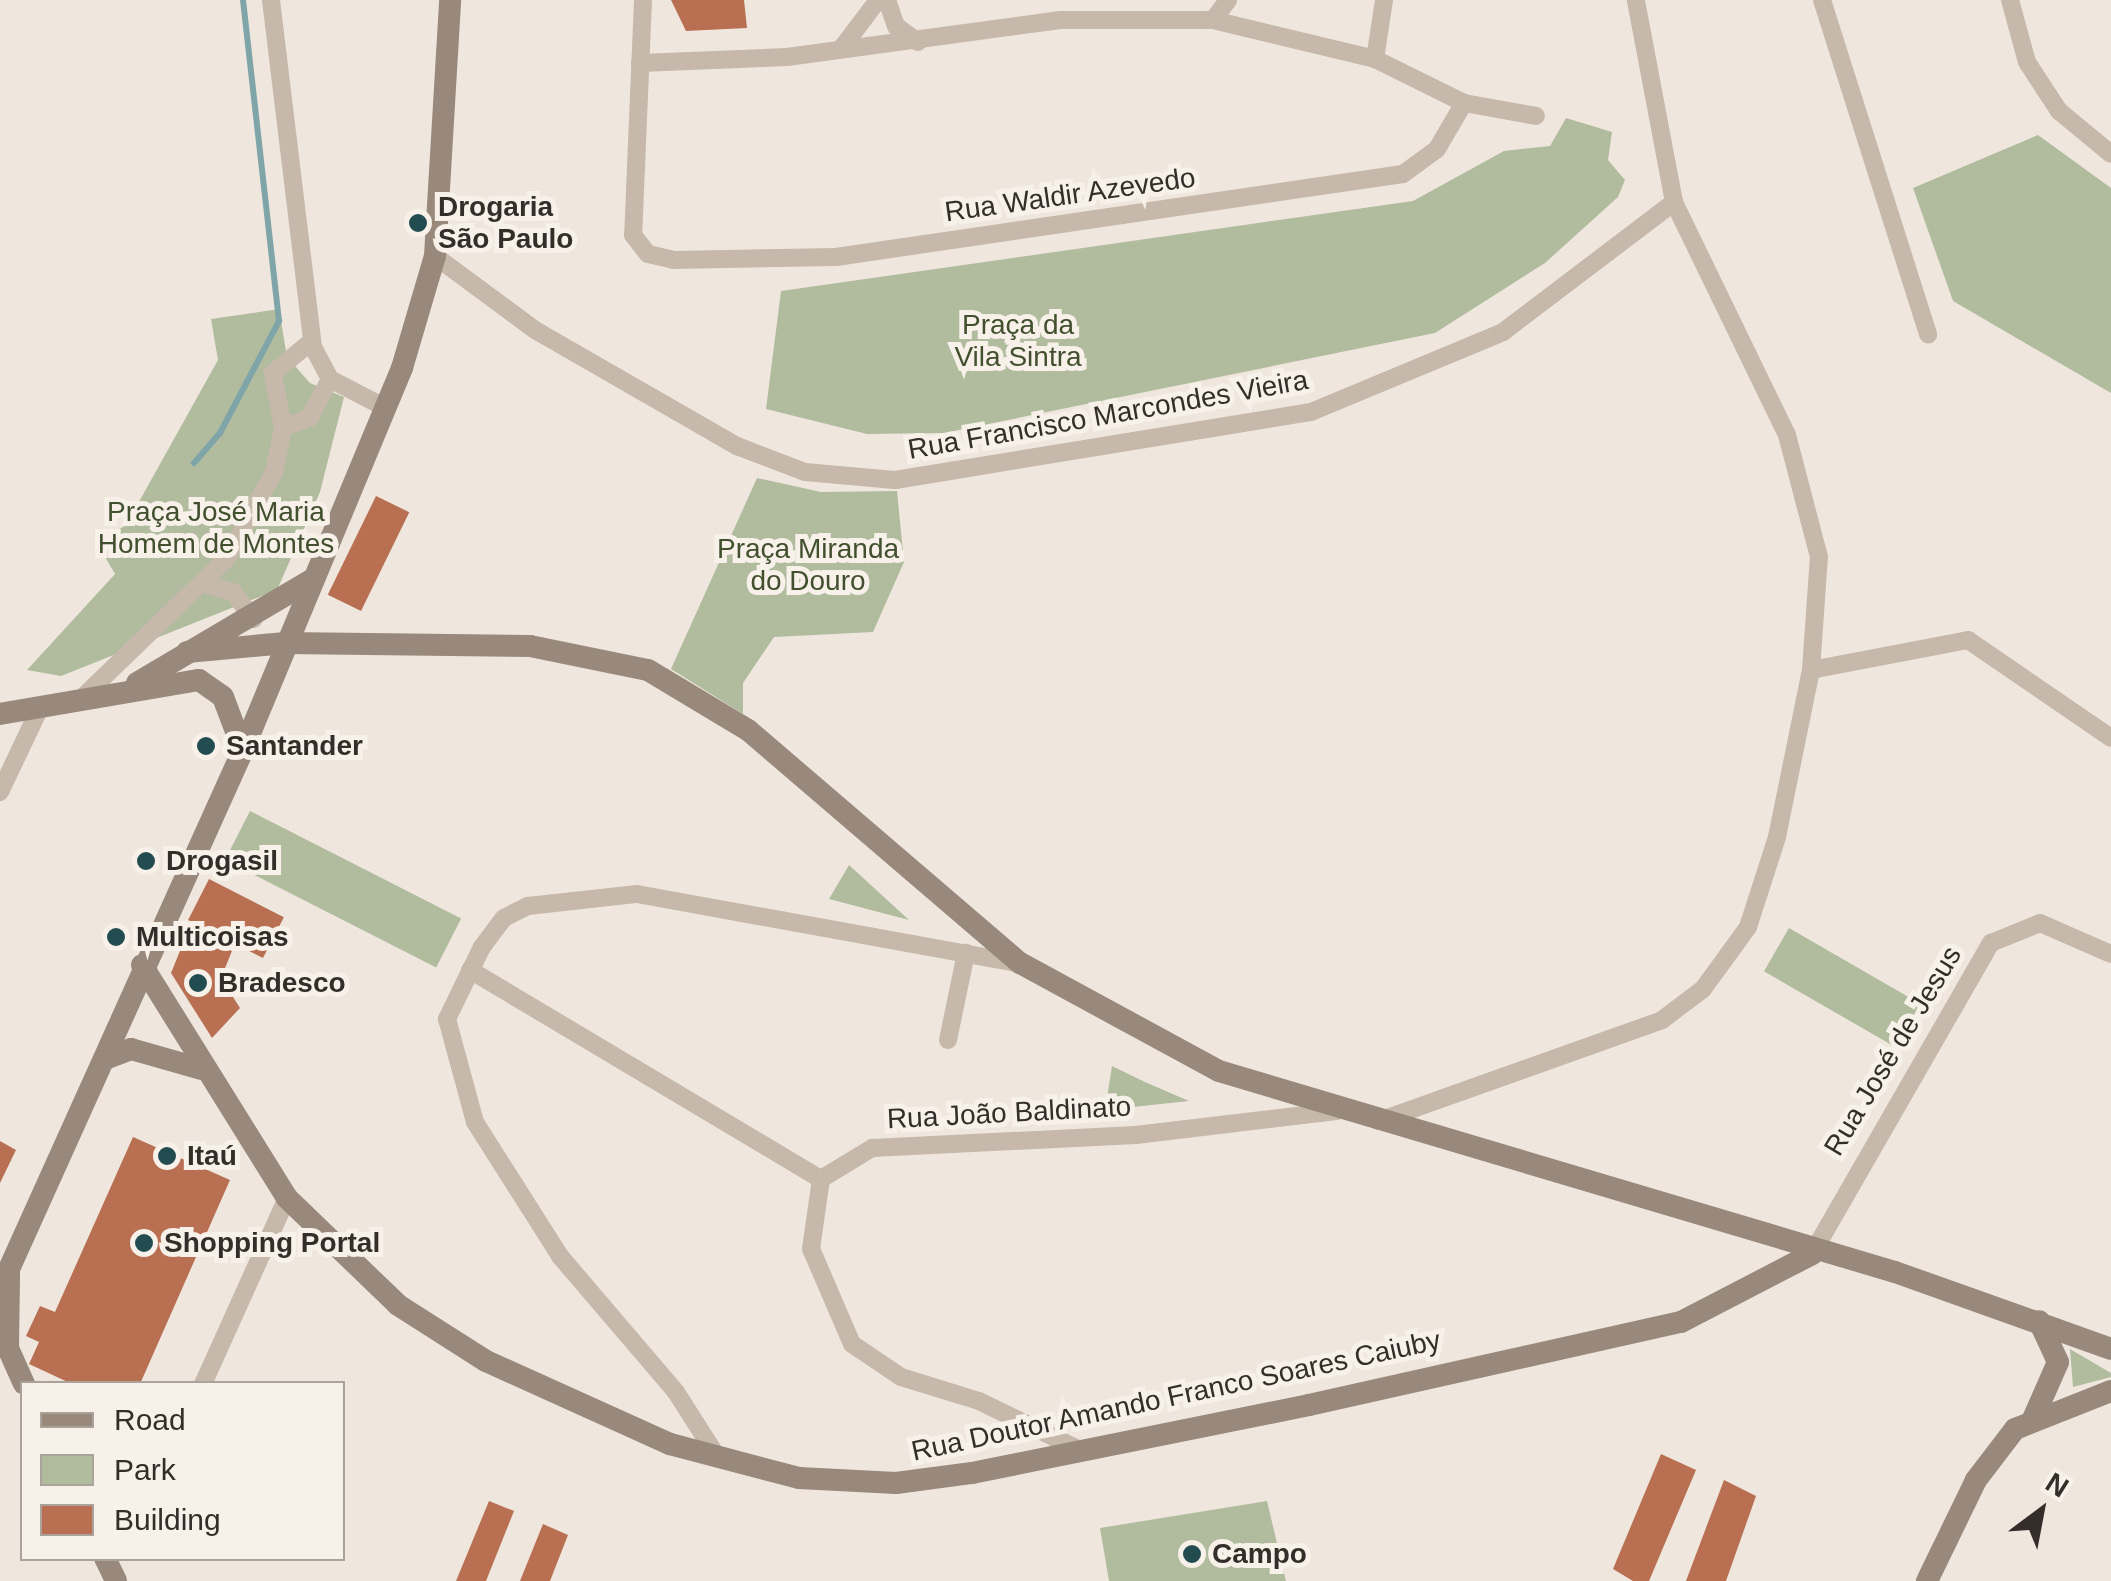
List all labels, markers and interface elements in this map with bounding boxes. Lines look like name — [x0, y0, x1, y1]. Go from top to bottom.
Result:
street label: Rua Waldir Azevedo — [942, 161, 1198, 229]
place label: Drogaria São Paulo — [438, 190, 573, 256]
marker: Drogaria São Paulo — [407, 212, 429, 234]
park label: Praça da Vila Sintra — [954, 308, 1082, 374]
street label: Rua Francisco Marcondes Vieira — [905, 363, 1311, 467]
park label: Praça José Maria Homem de Montes — [98, 495, 334, 561]
park label: Praça Miranda do Douro — [717, 532, 899, 598]
place label: Santander — [226, 729, 363, 763]
marker: Santander — [195, 735, 217, 757]
place label: Drogasil — [166, 844, 278, 878]
marker: Drogasil — [135, 850, 157, 872]
place label: Multicoisas — [136, 920, 288, 954]
marker: Multicoisas — [105, 926, 127, 948]
street label: Rua José de Jesus — [1817, 940, 1969, 1162]
place label: Bradesco — [218, 966, 346, 1000]
marker: Bradesco — [187, 972, 209, 994]
street label: Rua João Baldinato — [886, 1090, 1132, 1136]
place label: Itaú — [187, 1139, 237, 1173]
marker: Itaú — [156, 1145, 178, 1167]
place label: Shopping Portal — [164, 1226, 380, 1260]
marker: Shopping Portal — [133, 1232, 155, 1254]
street label: Rua Doutor Amando Franco Soares Caiuby — [908, 1323, 1444, 1469]
legend — [20, 1381, 345, 1561]
text: Road — [114, 1403, 186, 1436]
text: Park — [114, 1453, 176, 1486]
north arrow — [1991, 1461, 2091, 1561]
text: N — [2040, 1467, 2074, 1504]
text: Building — [114, 1503, 221, 1536]
place label: Campo — [1212, 1537, 1307, 1571]
marker: Campo — [1181, 1543, 1203, 1565]

